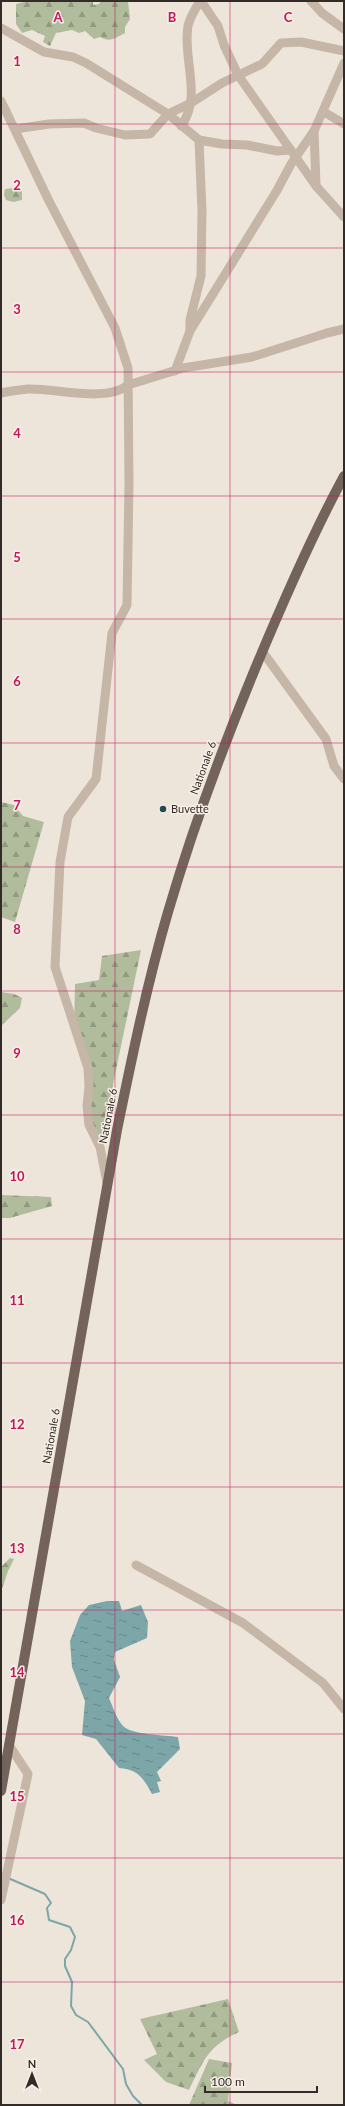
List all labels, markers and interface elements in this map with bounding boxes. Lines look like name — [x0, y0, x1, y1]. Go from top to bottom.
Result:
text: A — [52, 9, 63, 25]
text: B — [168, 9, 177, 25]
text: C — [284, 9, 293, 25]
text: 1 — [13, 53, 21, 69]
text: 2 — [13, 177, 21, 193]
text: 3 — [13, 301, 21, 317]
text: 4 — [13, 425, 21, 441]
text: 5 — [13, 549, 21, 565]
text: 6 — [13, 673, 21, 689]
street label: Nationale 6 — [187, 739, 218, 796]
text: 7 — [13, 797, 21, 813]
place label: Buvette — [171, 802, 209, 815]
marker: Buvette — [158, 804, 168, 814]
text: 8 — [13, 921, 21, 937]
text: 9 — [13, 1045, 21, 1061]
street label: Nationale 6 — [96, 1087, 119, 1145]
text: 10 — [9, 1168, 25, 1184]
text: 11 — [9, 1292, 25, 1308]
street label: Nationale 6 — [39, 1407, 62, 1465]
text: 12 — [9, 1416, 25, 1432]
text: 13 — [9, 1540, 25, 1556]
text: 14 — [9, 1664, 25, 1680]
text: 15 — [9, 1788, 25, 1804]
text: 16 — [9, 1912, 25, 1928]
text: 17 — [9, 2036, 25, 2052]
north arrow — [12, 2054, 52, 2094]
text: N — [28, 2057, 36, 2070]
scale bar — [205, 2068, 317, 2094]
text: 100 m — [211, 2074, 245, 2089]

